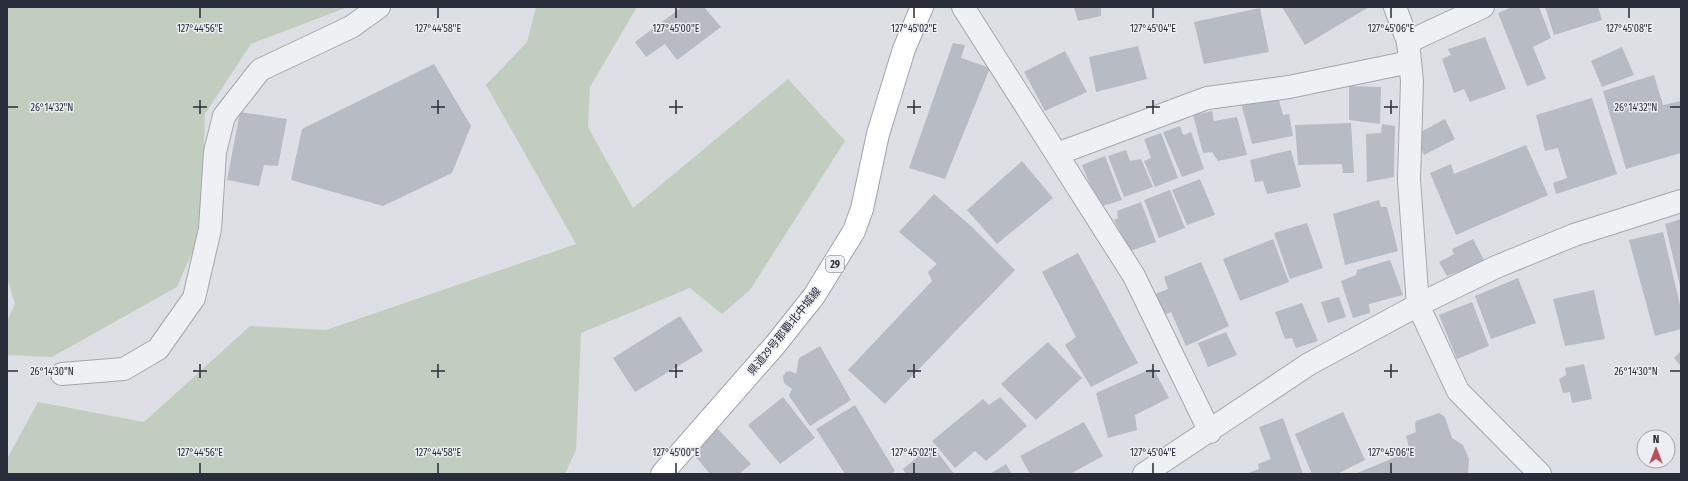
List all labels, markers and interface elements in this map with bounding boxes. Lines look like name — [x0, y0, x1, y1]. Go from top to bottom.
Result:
text: 127°44'56"E — [177, 23, 223, 35]
text: 127°44'58"E — [415, 23, 461, 35]
text: 127°45'00"E — [653, 23, 700, 35]
text: 127°45'02"E — [891, 23, 937, 35]
text: 127°45'04"E — [1130, 23, 1176, 35]
text: 127°45'06"E — [1368, 23, 1415, 35]
text: 127°45'08"E — [1606, 23, 1653, 35]
text: 26°14'32"N — [31, 102, 73, 114]
text: 26°14'32"N — [1615, 102, 1657, 114]
road number: 29 — [826, 256, 844, 272]
street label: 県道29号那覇北中城線 — [745, 285, 824, 378]
text: 26°14'30"N — [30, 366, 74, 378]
text: 26°14'30"N — [1614, 366, 1658, 378]
north arrow — [1636, 429, 1676, 469]
text: N — [1653, 433, 1659, 446]
text: 127°44'56"E — [177, 447, 223, 459]
text: 127°44'58"E — [415, 447, 461, 459]
text: 127°45'00"E — [653, 447, 700, 459]
text: 127°45'02"E — [891, 447, 937, 459]
text: 127°45'04"E — [1130, 447, 1176, 459]
text: 127°45'06"E — [1368, 447, 1415, 459]

